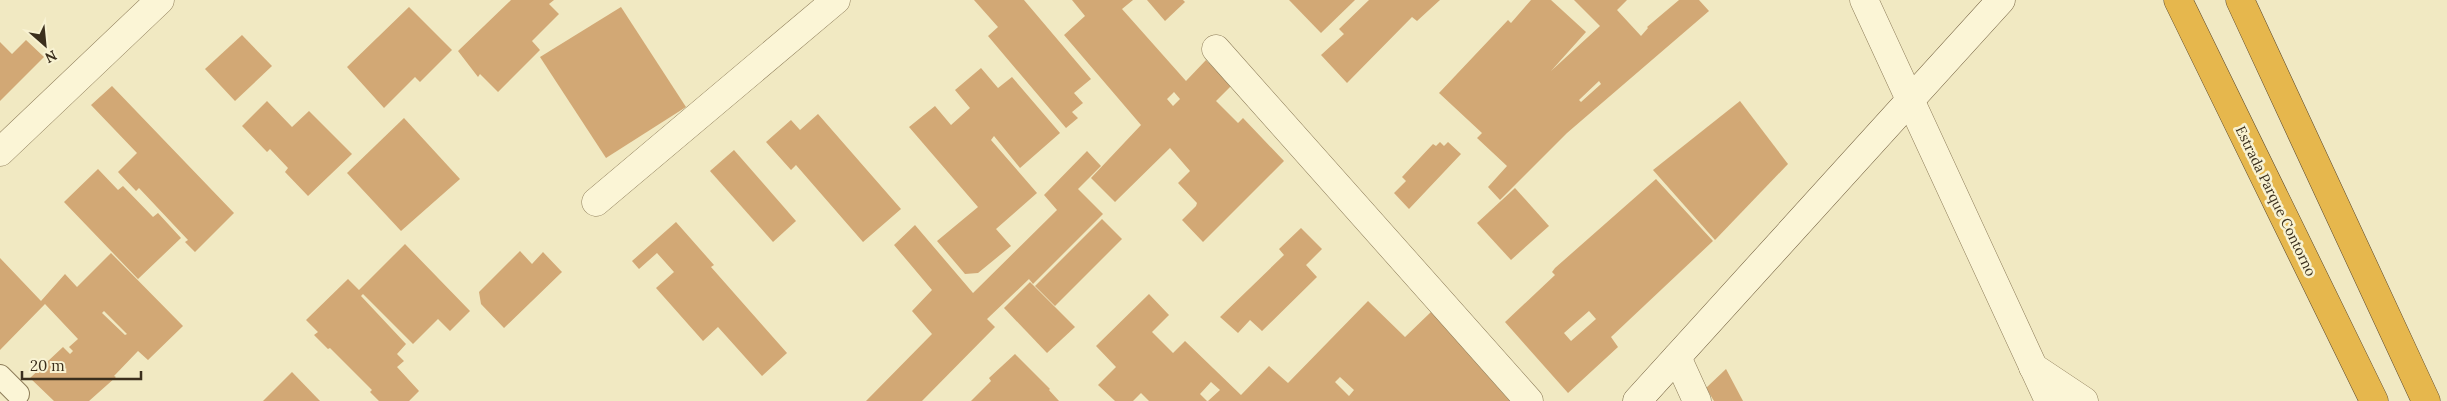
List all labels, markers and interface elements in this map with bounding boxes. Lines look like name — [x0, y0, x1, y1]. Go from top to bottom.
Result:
north arrow — [20, 20, 70, 70]
text: N — [42, 46, 60, 67]
street label: Estrada Parque Contorno — [2232, 123, 2320, 279]
scale bar — [22, 348, 141, 380]
text: 20 m — [30, 356, 65, 375]

